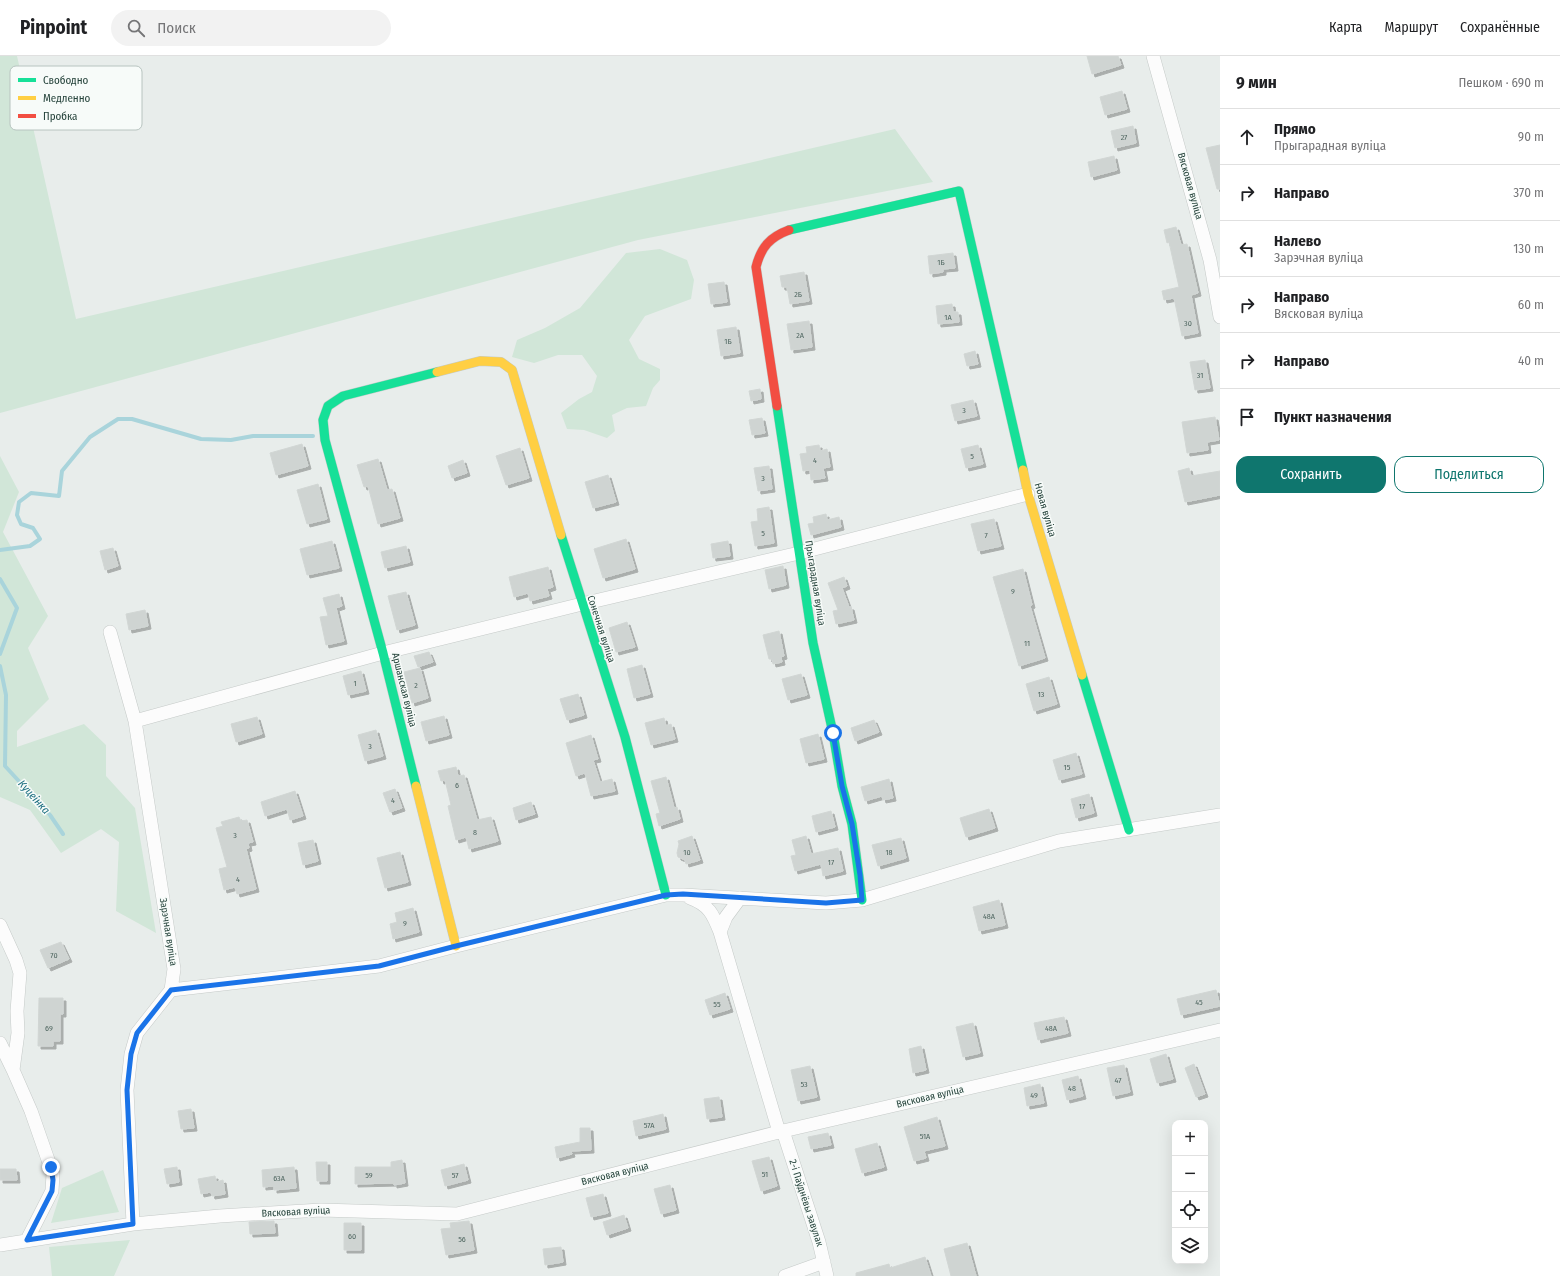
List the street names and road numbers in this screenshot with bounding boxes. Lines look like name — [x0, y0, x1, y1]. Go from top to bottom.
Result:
street label: Вясковая вуліца — [1175, 151, 1206, 221]
street label: Новая вуліца — [1032, 481, 1059, 538]
street label: Прыгарадная вуліца — [802, 539, 829, 627]
street label: Сонечная вуліца — [584, 594, 619, 664]
street label: Аршанская вуліца — [389, 651, 420, 728]
street label: Зарэчная вуліца — [157, 897, 180, 967]
street label: Вясковая вуліца — [895, 1082, 965, 1111]
street label: 2-і Паўднёвы завулак — [786, 1158, 827, 1248]
street label: Вясковая вуліца — [580, 1159, 650, 1188]
street label: Вясковая вуліца — [261, 1203, 331, 1220]

